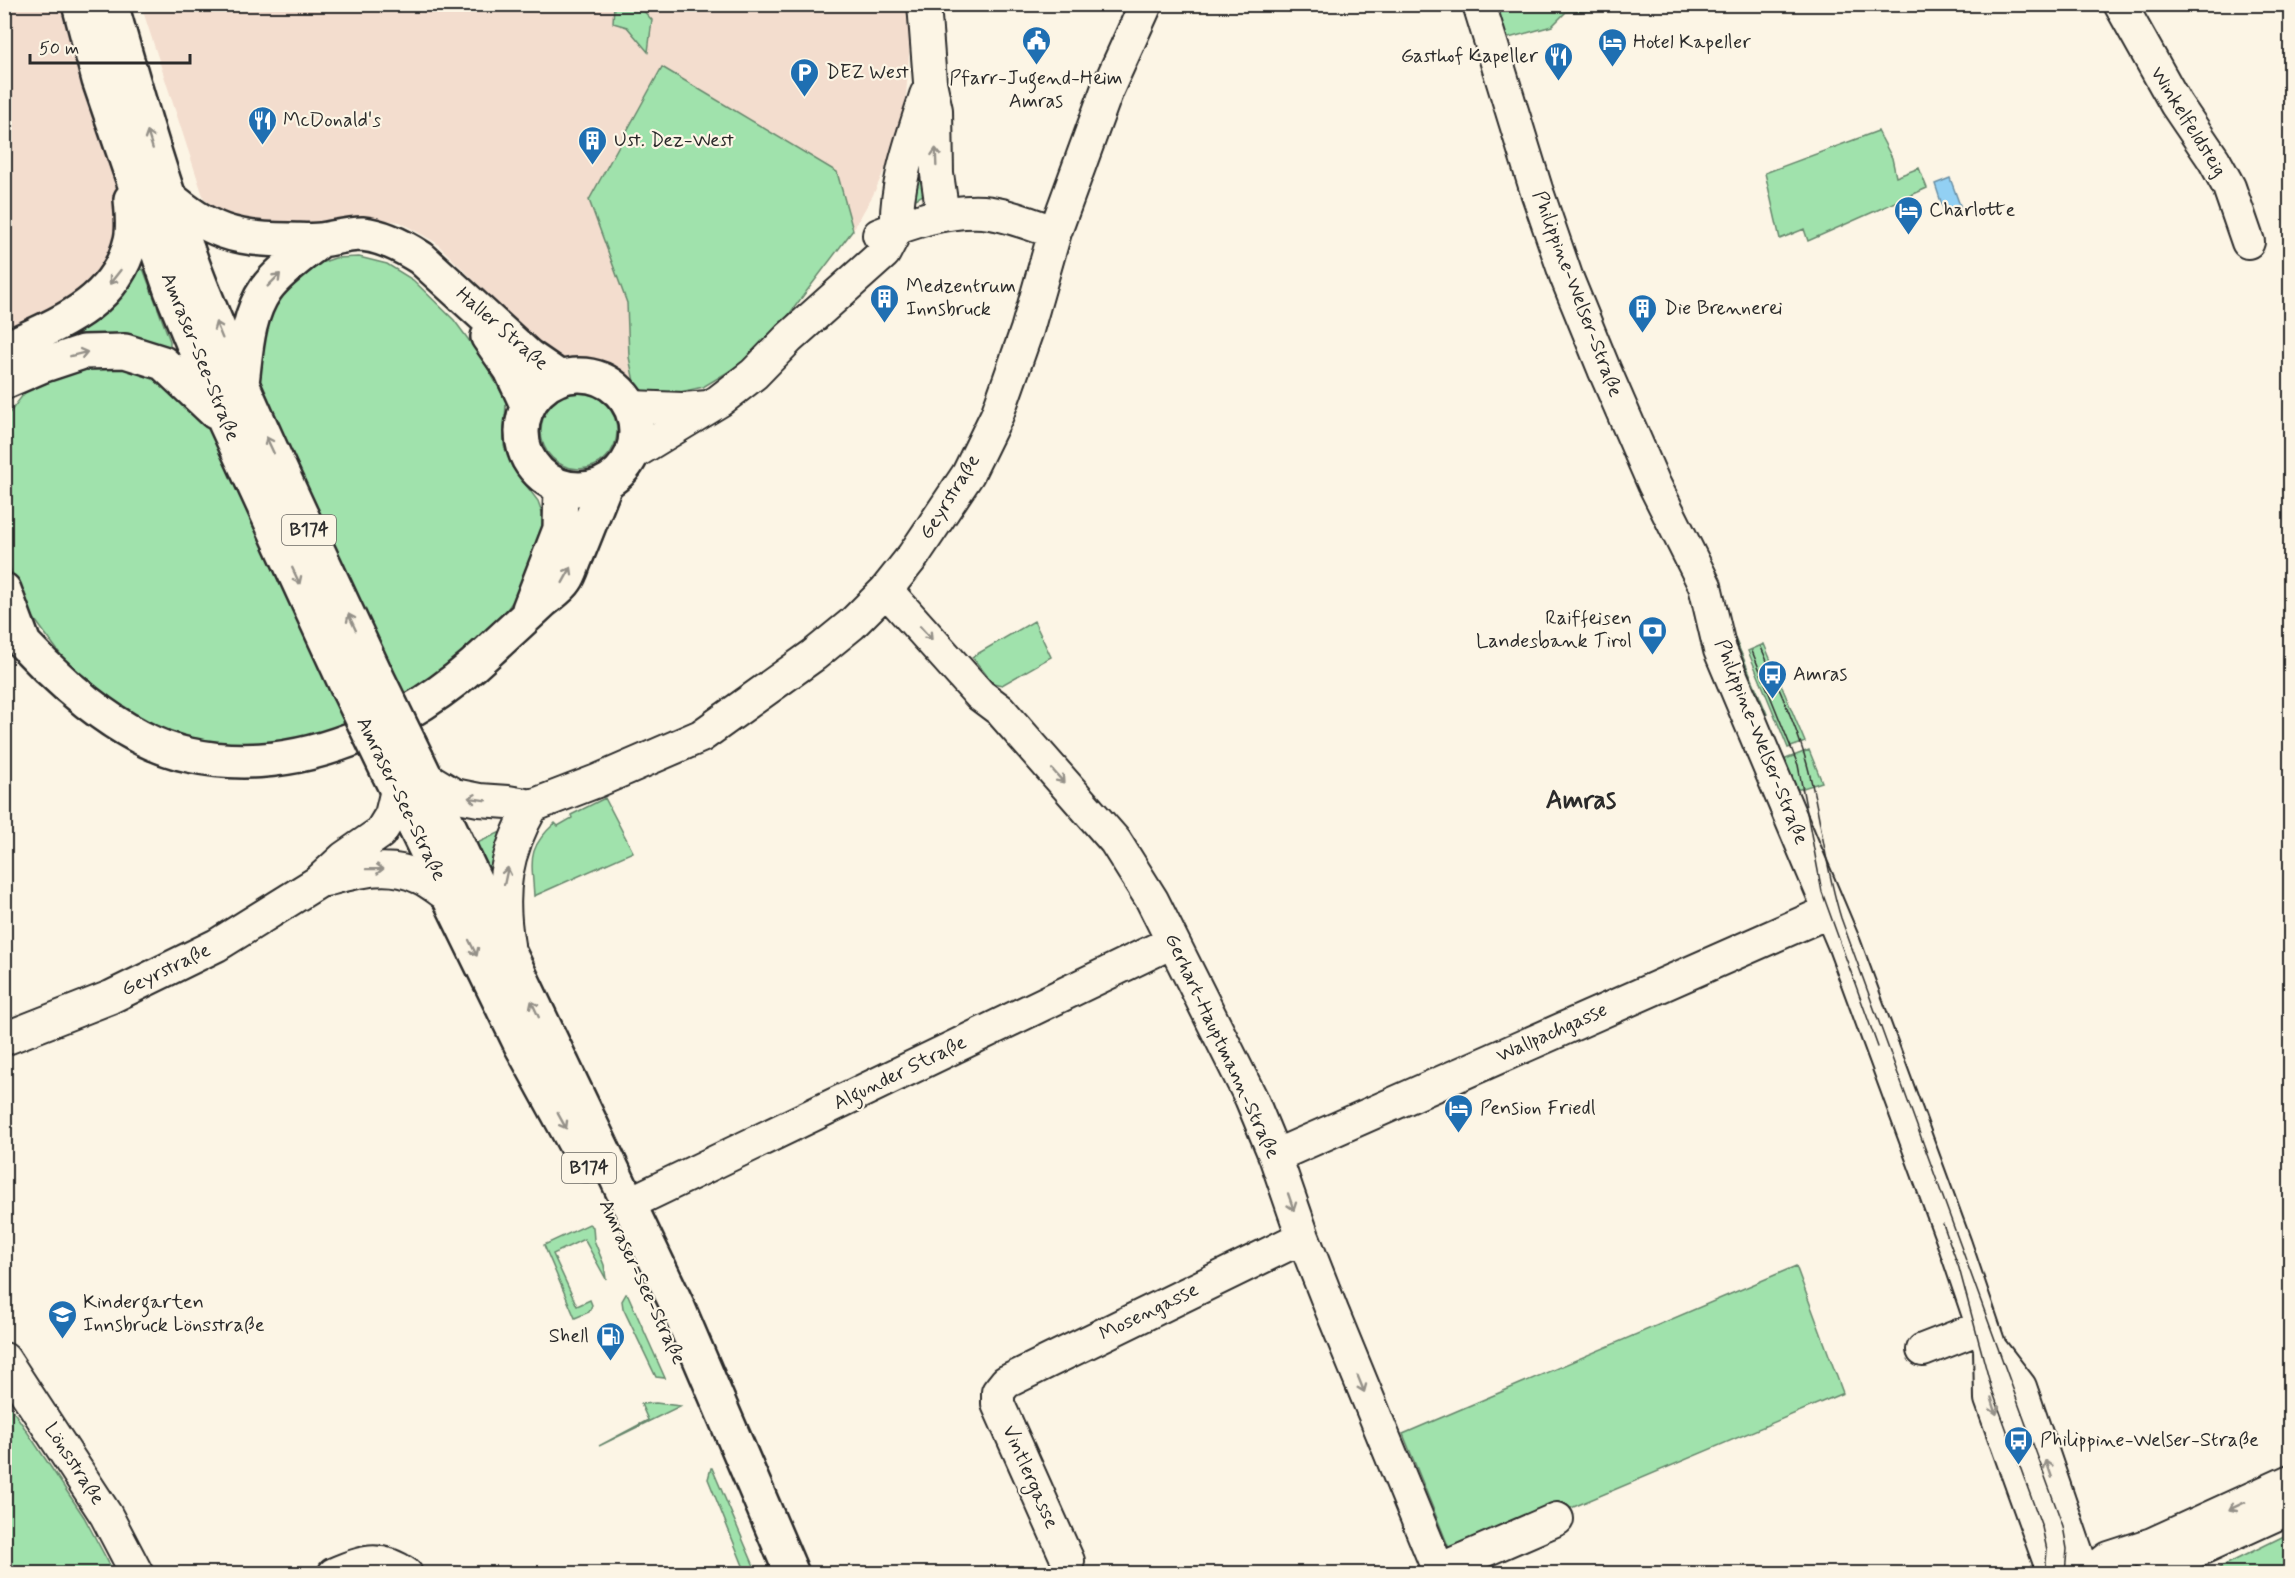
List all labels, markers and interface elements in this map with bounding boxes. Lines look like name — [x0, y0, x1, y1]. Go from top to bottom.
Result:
public building icon: Pfarr-Jugend-Heim Amras — [1020, 24, 1052, 66]
hotel icon: Hotel Kapeller — [1596, 26, 1628, 68]
scale bar — [30, 27, 190, 65]
place label: Hotel Kapeller — [1633, 29, 1751, 56]
text: 50 m — [39, 37, 79, 61]
restaurant icon: Gasthof Kapeller — [1543, 40, 1575, 82]
place label: Gasthof Kapeller — [1401, 43, 1539, 70]
parking icon: DEZ West — [789, 56, 821, 98]
place label: DEZ West — [826, 59, 909, 86]
street label: Winkelfeldsteig — [2143, 62, 2233, 182]
place label: Pfarr-Jugend-Heim Amras — [949, 65, 1123, 115]
restaurant icon: McDonald's — [246, 104, 278, 146]
place label: McDonald's — [283, 107, 381, 134]
building icon: Ust. Dez-West — [577, 124, 609, 166]
place label: Ust. Dez-West — [614, 127, 734, 154]
one-way arrow — [143, 131, 154, 150]
one-way arrow — [931, 147, 942, 167]
street label: Philippine-Welser-Straße — [1525, 187, 1629, 401]
hotel icon: Charlotte — [1892, 194, 1924, 236]
place label: Charlotte — [1929, 197, 2016, 224]
one-way arrow — [108, 268, 121, 284]
street label: Amraser-See-Straße — [154, 269, 246, 445]
one-way arrow — [267, 273, 282, 288]
place label: Medzentrum Innsbruck — [906, 273, 1016, 323]
street label: Haller Straße — [450, 281, 554, 377]
building icon: Medzentrum Innsbruck — [869, 282, 901, 324]
building icon: Die Brennerei — [1627, 292, 1659, 334]
place label: Die Brennerei — [1664, 295, 1783, 322]
one-way arrow — [213, 321, 224, 340]
one-way arrow — [69, 348, 88, 360]
one-way arrow — [263, 437, 275, 455]
street label: Geyrstraße — [913, 449, 987, 545]
road number: B174 — [282, 515, 336, 545]
one-way arrow — [291, 567, 303, 585]
one-way arrow — [561, 567, 573, 584]
place label: Raiffeisen Landesbank Tirol — [1476, 605, 1632, 655]
one-way arrow — [345, 614, 357, 632]
bank icon: Raiffeisen Landesbank Tirol — [1637, 614, 1669, 656]
one-way arrow — [919, 626, 933, 641]
street label: Philippine-Welser-Straße — [1707, 635, 1815, 849]
bus stop icon: Amras — [1756, 658, 1788, 700]
place label: Amras — [1793, 661, 1847, 688]
street label: Amraser-See-Straße — [350, 713, 452, 886]
one-way arrow — [1051, 768, 1065, 783]
district label: Amras — [1546, 784, 1616, 818]
one-way arrow — [467, 793, 487, 804]
one-way arrow — [364, 863, 384, 875]
one-way arrow — [501, 866, 512, 886]
street label: Gerhart-Hauptmann-Straße — [1158, 929, 1286, 1163]
street label: Geyrstraße — [117, 937, 215, 1003]
one-way arrow — [467, 938, 479, 956]
street label: Wallpachgasse — [1492, 997, 1612, 1069]
one-way arrow — [529, 1001, 541, 1019]
street label: Algunder Straße — [829, 1029, 972, 1119]
hotel icon: Pension Friedl — [1443, 1092, 1475, 1134]
place label: Pension Friedl — [1480, 1095, 1596, 1122]
one-way arrow — [557, 1112, 569, 1129]
road number: B174 — [562, 1153, 616, 1183]
one-way arrow — [1286, 1192, 1297, 1211]
street label: Amraser-See-Straße — [592, 1195, 692, 1369]
street label: Mosengasse — [1095, 1276, 1203, 1348]
place label: Kindergarten Innsbruck Lönsstraße — [83, 1289, 265, 1339]
school or university icon: Kindergarten Innsbruck Lönsstraße — [46, 1298, 78, 1340]
fuel station icon: Shell — [594, 1320, 626, 1362]
place label: Shell — [549, 1323, 589, 1350]
one-way arrow — [1356, 1374, 1367, 1392]
one-way arrow — [1988, 1396, 2000, 1415]
street label: Lönsstraße — [37, 1418, 111, 1511]
street label: Vintlergasse — [994, 1421, 1065, 1533]
bus stop icon: Philippine-Welser-Straße — [2003, 1424, 2035, 1466]
place label: Philippine-Welser-Straße — [2040, 1427, 2259, 1454]
one-way arrow — [2042, 1460, 2053, 1478]
one-way arrow — [2229, 1500, 2247, 1512]

